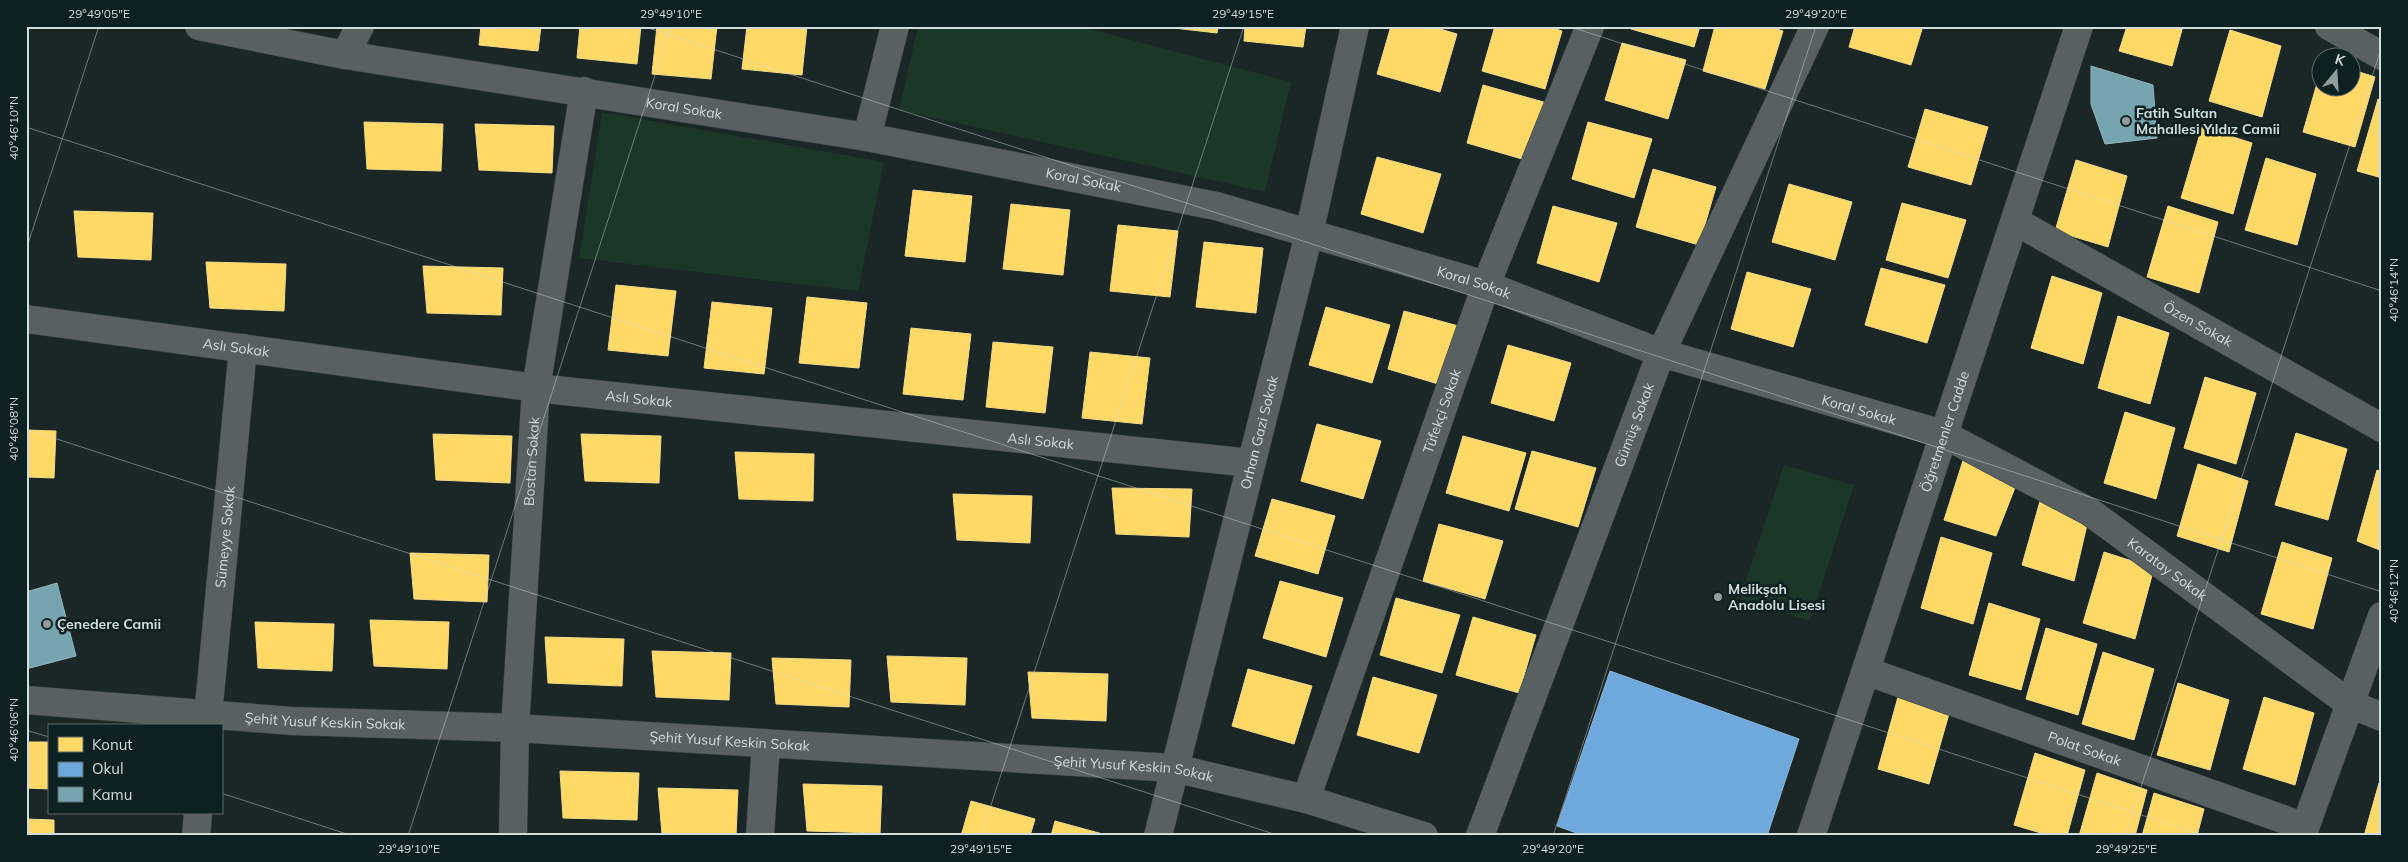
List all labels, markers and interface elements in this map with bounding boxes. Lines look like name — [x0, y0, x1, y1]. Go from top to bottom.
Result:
text: 29°49'05"E — [68, 6, 130, 21]
text: 29°49'10"E — [640, 6, 702, 21]
text: 29°49'15"E — [1212, 6, 1274, 21]
text: 29°49'20"E — [1785, 6, 1847, 21]
north arrow — [2310, 48, 2360, 98]
text: K — [2333, 50, 2348, 70]
street label: Koral Sokak — [645, 93, 724, 123]
text: 40°46'10"N — [6, 96, 21, 160]
place label: Fatih Sultan Mahallesi Yıldız Camii — [2136, 104, 2280, 138]
marker: Fatih Sultan Mahallesi Yıldız Camii — [2120, 115, 2132, 127]
street label: Koral Sokak — [1044, 164, 1124, 196]
text: 40°46'14"N — [2386, 258, 2401, 322]
street label: Koral Sokak — [1435, 262, 1514, 303]
street label: Özen Sokak — [2160, 297, 2237, 351]
street label: Aslı Sokak — [202, 334, 271, 361]
street label: Tüfekçi Sokak — [1419, 366, 1465, 456]
street label: Öğretmenler Cadde — [1916, 369, 1973, 495]
street label: Orhan Gazi Sokak — [1236, 373, 1282, 491]
street label: Gümüş Sokak — [1610, 379, 1658, 470]
street label: Aslı Sokak — [605, 386, 674, 411]
street label: Koral Sokak — [1820, 391, 1899, 429]
text: 40°46'08"N — [6, 397, 21, 461]
street label: Bostan Sokak — [520, 416, 543, 507]
street label: Aslı Sokak — [1006, 428, 1076, 453]
street label: Sümeyye Sokak — [211, 484, 239, 589]
street label: Karatay Sokak — [2124, 534, 2211, 605]
text: 40°46'12"N — [2386, 559, 2401, 623]
place label: Melikşah Anadolu Lisesi — [1728, 580, 1825, 614]
marker: Melikşah Anadolu Lisesi — [1712, 591, 1724, 603]
place label: Çenedere Camii — [57, 615, 161, 633]
marker: Çenedere Camii — [41, 618, 53, 630]
text: 40°46'06"N — [6, 698, 21, 762]
street label: Şehit Yusuf Keskin Sokak — [244, 708, 407, 734]
legend — [48, 724, 222, 814]
street label: Şehit Yusuf Keskin Sokak — [649, 727, 811, 755]
street label: Polat Sokak — [2045, 727, 2124, 770]
text: Konut — [92, 735, 133, 754]
street label: Şehit Yusuf Keskin Sokak — [1053, 752, 1216, 786]
text: Okul — [92, 759, 124, 778]
text: Kamu — [92, 785, 132, 804]
text: 29°49'10"E — [378, 841, 440, 856]
text: 29°49'15"E — [950, 841, 1012, 856]
text: 29°49'20"E — [1522, 841, 1584, 856]
text: 29°49'25"E — [2095, 841, 2157, 856]

